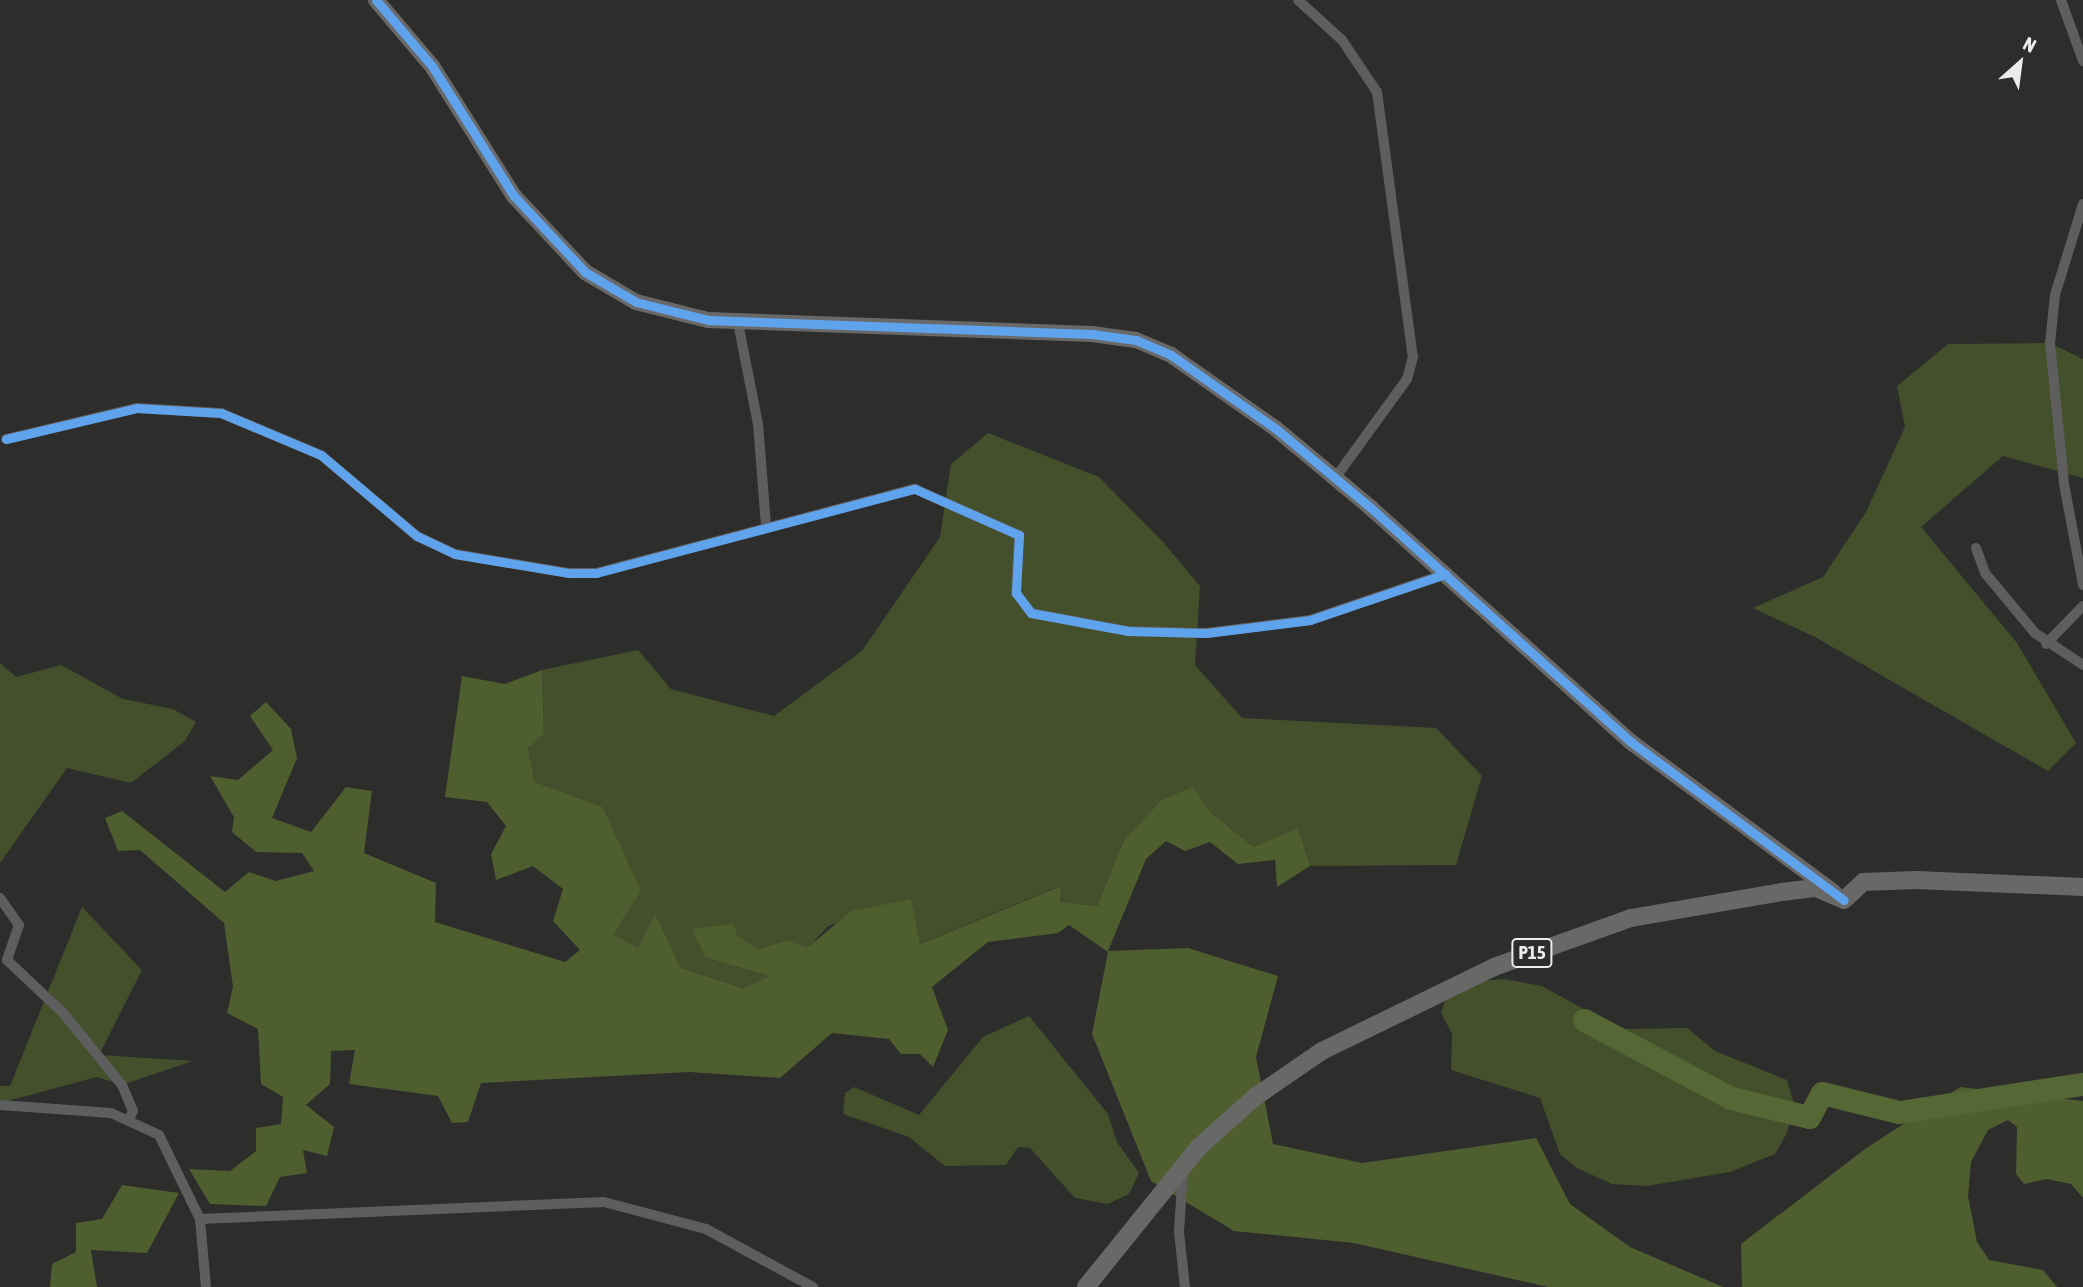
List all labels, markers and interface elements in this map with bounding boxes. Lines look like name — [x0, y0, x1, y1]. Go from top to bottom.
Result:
north arrow — [1985, 28, 2055, 98]
text: N — [2020, 32, 2040, 57]
road number: P15 — [1511, 937, 1553, 968]

